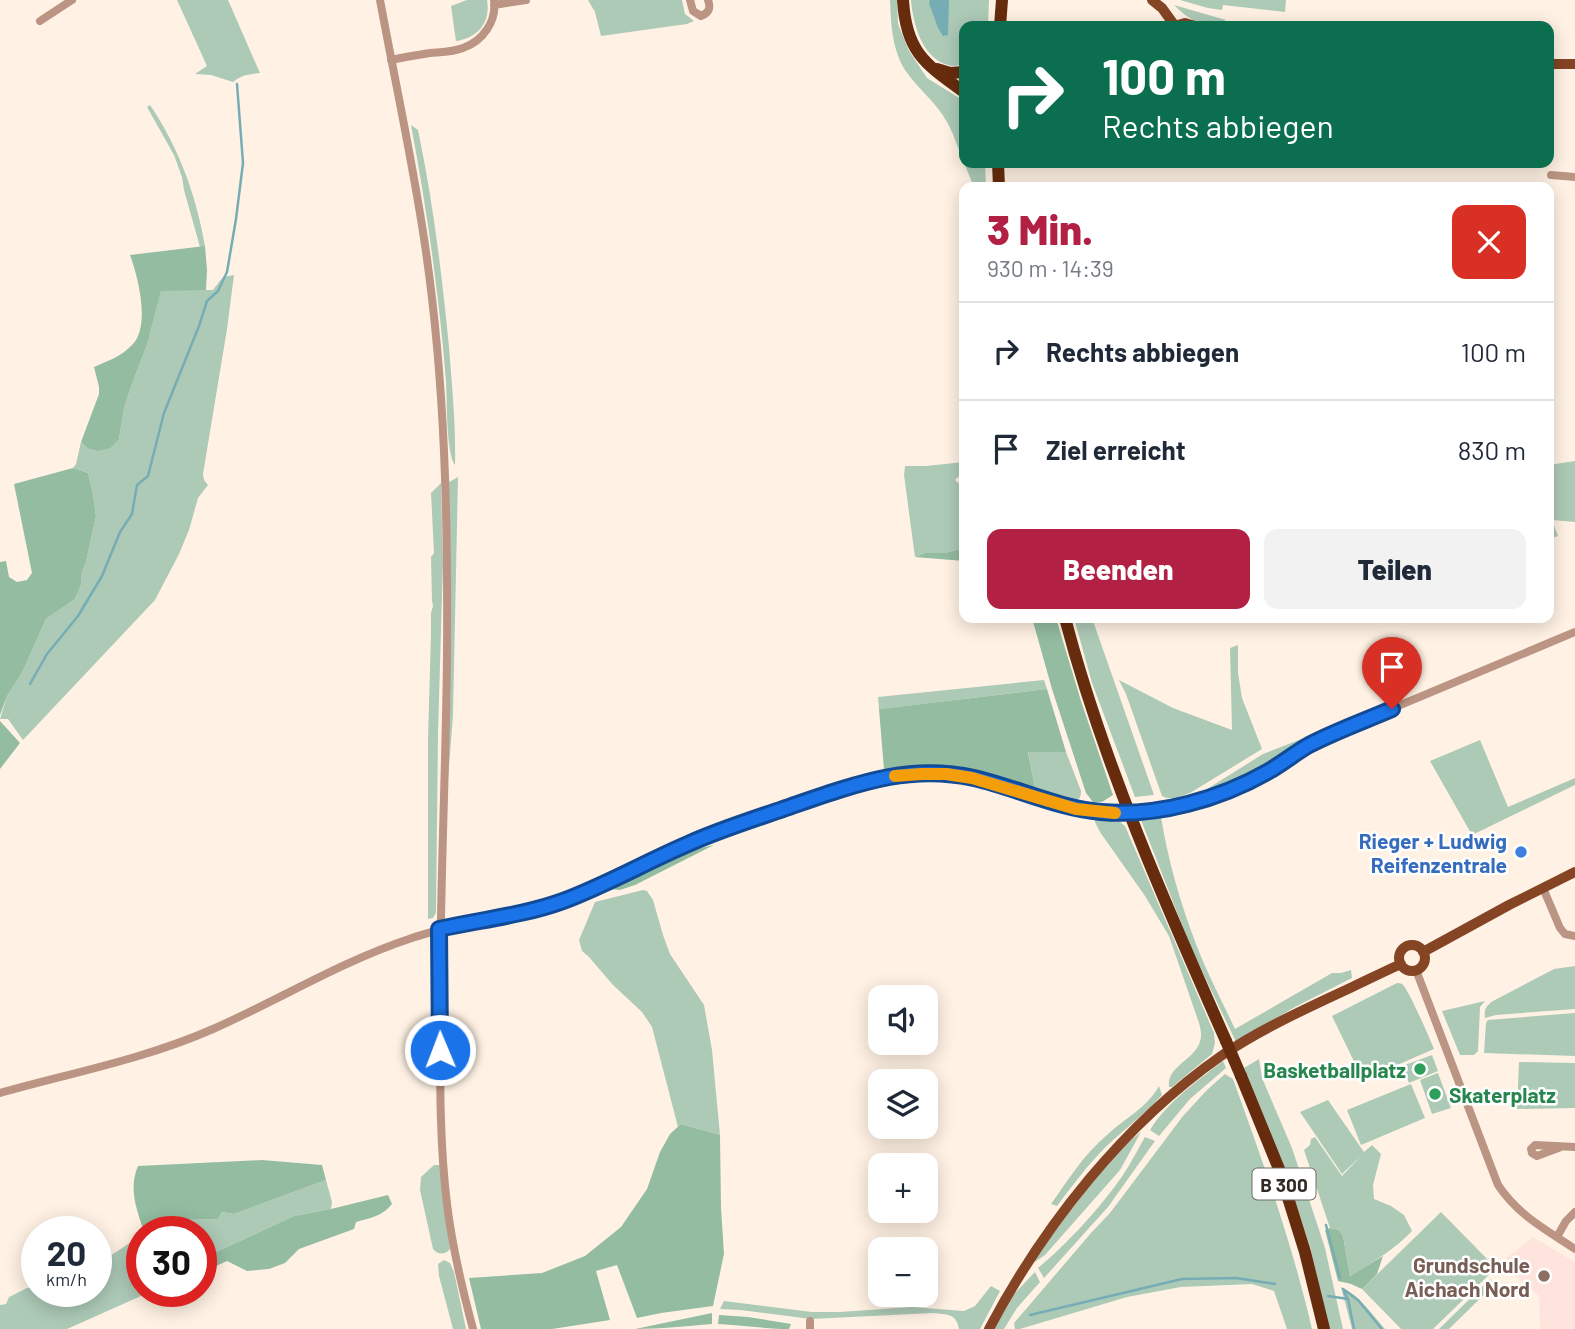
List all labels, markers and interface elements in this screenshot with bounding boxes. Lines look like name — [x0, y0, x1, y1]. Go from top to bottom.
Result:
text: 100 m — [1102, 46, 1226, 105]
icon: right — [987, 49, 1078, 140]
text: Rechts abbiegen — [1102, 106, 1334, 144]
text: 3 Min. — [987, 203, 1093, 253]
button: close — [1452, 205, 1526, 279]
text: 930 m · 14:39 — [987, 254, 1114, 282]
icon: right — [987, 332, 1025, 370]
text: Rechts abbiegen — [1046, 336, 1239, 367]
text: 100 m — [1461, 336, 1526, 367]
icon: arrive — [987, 430, 1025, 468]
text: Ziel erreicht — [1046, 434, 1186, 465]
text: 830 m — [1458, 434, 1526, 465]
button: Beenden — [987, 529, 1250, 609]
button: Teilen — [1264, 529, 1526, 609]
pin — [1362, 637, 1422, 709]
icon: arrive — [1373, 648, 1411, 686]
place label: Rieger + Ludwig Reifenzentrale — [1359, 828, 1507, 877]
marker: Rieger + Ludwig Reifenzentrale — [1513, 844, 1529, 860]
map controls — [868, 985, 938, 1307]
button: sound — [868, 985, 938, 1055]
position arrow — [403, 1013, 477, 1087]
place label: Basketballplatz — [1263, 1057, 1406, 1082]
marker: Basketballplatz — [1412, 1061, 1428, 1077]
button: layers — [868, 1069, 938, 1139]
place label: Skaterplatz — [1449, 1082, 1556, 1107]
marker: Skaterplatz — [1427, 1086, 1443, 1102]
button: + — [868, 1153, 938, 1223]
road number: B 300 — [1252, 1168, 1316, 1200]
speed limit sign: 30 — [126, 1216, 217, 1307]
text: 20 — [47, 1231, 86, 1273]
button: − — [868, 1237, 938, 1307]
place label: Grundschule Aichach Nord — [1404, 1252, 1530, 1301]
text: km/h — [46, 1268, 87, 1290]
marker: Grundschule Aichach Nord — [1536, 1268, 1552, 1284]

